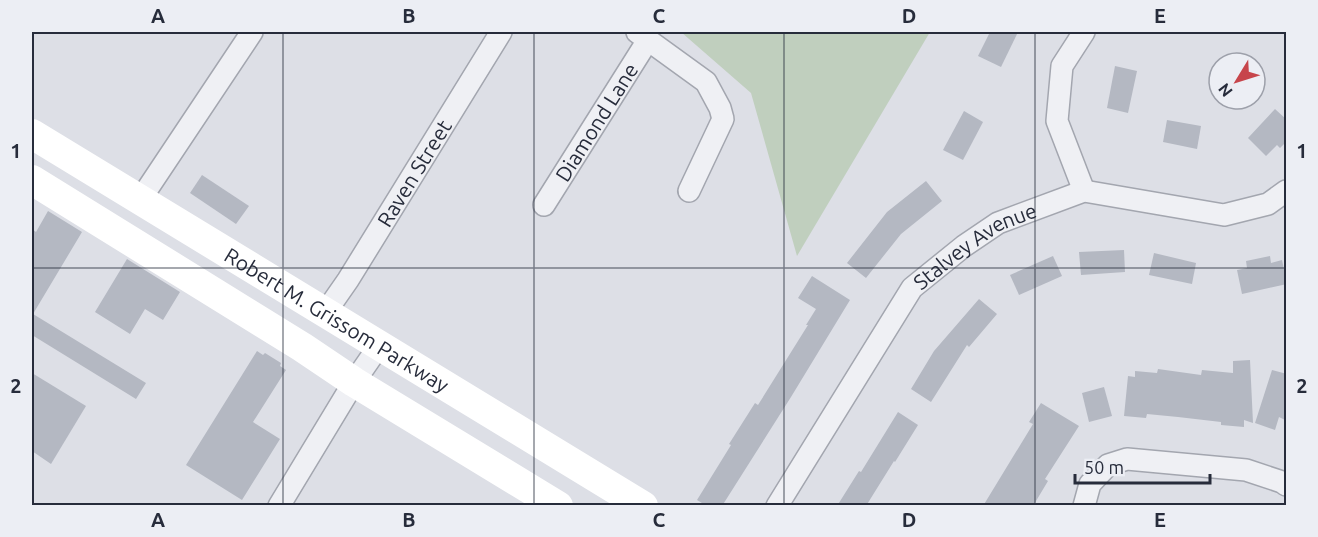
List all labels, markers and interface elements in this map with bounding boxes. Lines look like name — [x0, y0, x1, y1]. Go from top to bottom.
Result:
text: A — [151, 4, 165, 27]
text: B — [402, 4, 416, 27]
text: C — [653, 4, 666, 27]
text: D — [902, 4, 916, 27]
text: E — [1154, 4, 1166, 27]
north arrow — [1207, 51, 1267, 111]
street label: Diamond Lane — [550, 58, 642, 186]
text: N — [1214, 80, 1236, 100]
street label: Raven Street — [372, 115, 456, 231]
text: 1 — [10, 139, 22, 162]
text: 1 — [1296, 139, 1308, 162]
street label: Stalvey Avenue — [908, 198, 1040, 294]
street label: Robert M. Grissom Parkway — [221, 242, 453, 397]
text: 2 — [10, 374, 22, 397]
text: 2 — [1296, 374, 1308, 397]
scale bar — [1075, 447, 1210, 485]
text: 50 m — [1084, 457, 1124, 477]
text: A — [151, 508, 165, 531]
text: B — [402, 508, 416, 531]
text: C — [653, 508, 666, 531]
text: D — [902, 508, 916, 531]
text: E — [1154, 508, 1166, 531]

